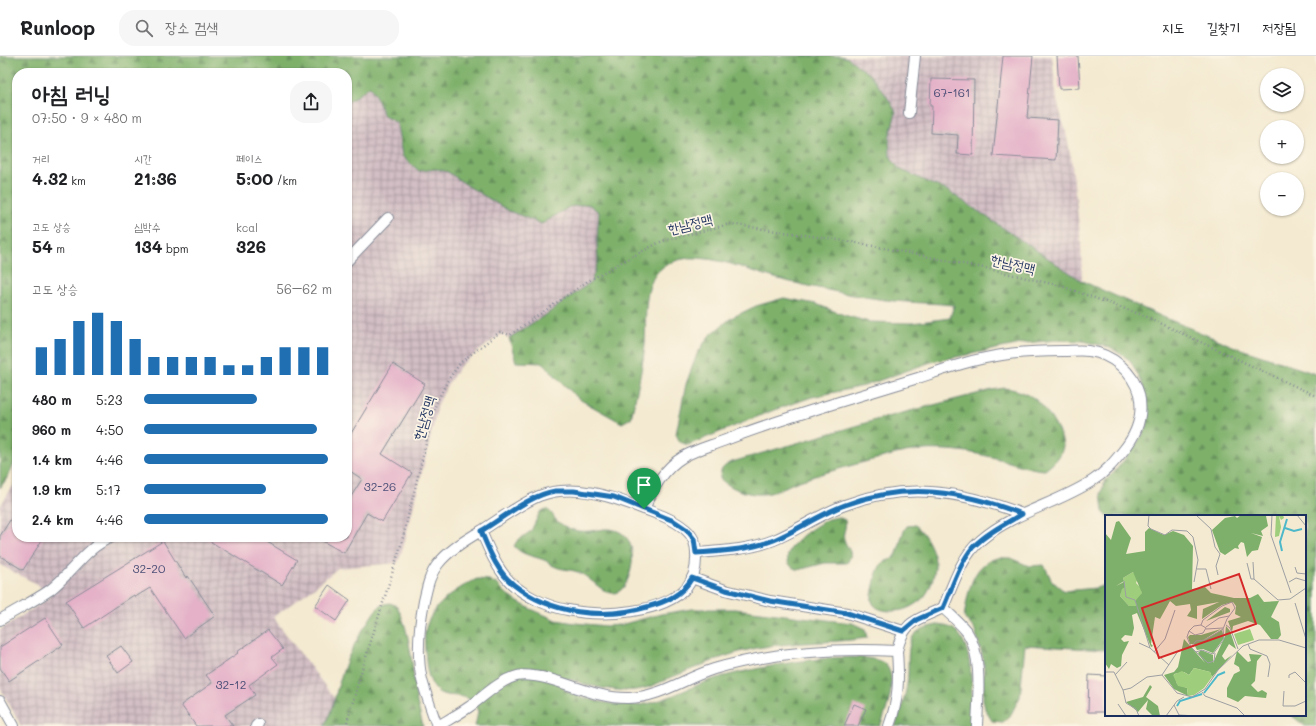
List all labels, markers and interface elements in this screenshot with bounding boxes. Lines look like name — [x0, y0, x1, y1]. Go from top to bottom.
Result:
search box — [119, 10, 399, 46]
text: Runloop — [20, 15, 95, 40]
icon: search — [133, 17, 155, 39]
text: 장소 검색 — [165, 17, 218, 37]
text: 지도 — [1162, 18, 1184, 37]
text: 길찾기 — [1206, 18, 1240, 37]
text: 저장됨 — [1262, 18, 1296, 37]
map controls — [1260, 68, 1304, 216]
button: layers — [1260, 68, 1304, 112]
text: 아침 러닝 — [32, 79, 111, 108]
button: share — [290, 81, 332, 123]
house number: 67-161 — [934, 84, 970, 100]
text: 07:50 · 9 × 480 m — [32, 109, 142, 126]
button: + — [1260, 120, 1304, 164]
text: 거리 — [32, 151, 50, 166]
text: 시간 — [134, 151, 152, 166]
text: 페이스 — [236, 151, 263, 166]
text: 4.32 — [32, 167, 68, 189]
text: 21:36 — [134, 167, 177, 189]
text: 5:00 — [236, 167, 273, 189]
button: − — [1260, 172, 1304, 216]
text: km — [68, 173, 86, 188]
text: /km — [273, 173, 297, 188]
street label: 한남정맥 — [666, 209, 714, 238]
text: 고도 상승 — [32, 219, 71, 234]
text: 심박수 — [134, 219, 161, 234]
text: kcal — [236, 220, 258, 235]
text: 54 — [32, 235, 53, 257]
text: 134 — [134, 235, 163, 257]
text: 326 — [236, 235, 266, 257]
text: m — [53, 241, 65, 256]
text: bpm — [163, 241, 189, 256]
street label: 한남정맥 — [989, 249, 1037, 278]
text: 고도 상승 — [32, 280, 78, 297]
text: 56–62 m — [276, 280, 332, 297]
text: 480 m — [32, 391, 72, 408]
text: 5:23 — [96, 391, 122, 408]
street label: 한남정맥 — [408, 394, 439, 442]
text: 960 m — [32, 421, 71, 438]
text: 4:50 — [96, 421, 123, 438]
text: 1.4 km — [32, 451, 72, 468]
text: 4:46 — [96, 451, 123, 468]
pin — [627, 468, 661, 509]
icon: arrive — [633, 474, 655, 496]
house number: 32-26 — [364, 478, 396, 494]
text: 1.9 km — [32, 481, 72, 498]
text: 5:17 — [96, 481, 121, 498]
text: 2.4 km — [32, 511, 74, 528]
text: 4:46 — [96, 511, 123, 528]
inset map — [1105, 515, 1306, 716]
house number: 32-20 — [133, 560, 166, 576]
house number: 32-12 — [216, 676, 246, 692]

